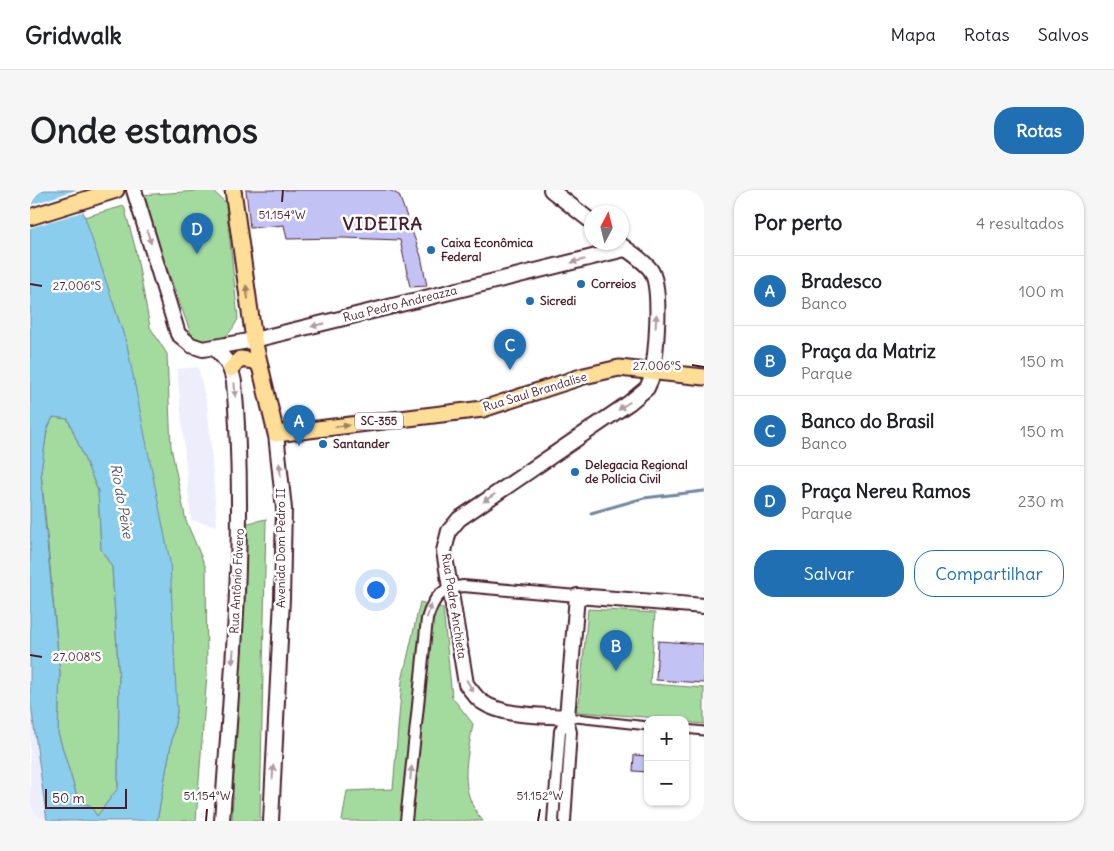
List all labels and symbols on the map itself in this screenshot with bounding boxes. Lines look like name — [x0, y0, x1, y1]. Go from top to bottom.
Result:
north arrow — [584, 205, 629, 250]
text: 51.154°W — [258, 207, 306, 222]
district label: VIDEIRA — [343, 212, 423, 235]
pin: D — [181, 213, 213, 254]
one-way arrow — [145, 229, 153, 244]
place label: Caixa Econômica Federal — [441, 235, 533, 264]
marker: Caixa Econômica Federal — [425, 244, 437, 256]
one-way arrow — [571, 257, 586, 265]
place label: Correios — [591, 276, 637, 291]
text: 27.006°S — [53, 278, 101, 293]
marker: Correios — [575, 278, 587, 290]
street label: Rua Pedro Andreazza — [341, 282, 458, 325]
one-way arrow — [243, 284, 251, 300]
place label: Sicredi — [540, 293, 577, 308]
marker: Sicredi — [524, 295, 536, 307]
one-way arrow — [653, 313, 661, 329]
one-way arrow — [311, 321, 326, 329]
pin: C — [494, 329, 526, 370]
text: 27.006°S — [633, 358, 681, 373]
street label: Rua Saul Brandalise — [481, 369, 589, 414]
one-way arrow — [231, 382, 239, 398]
one-way arrow — [617, 401, 631, 411]
pin: A — [283, 405, 315, 446]
road number: SC-355 — [355, 412, 403, 430]
one-way arrow — [334, 422, 350, 430]
place label: Santander — [333, 436, 390, 451]
marker: Santander — [317, 438, 329, 450]
place label: Delegacia Regional de Polícia Civil — [585, 457, 688, 486]
water label: Rio do Peixe — [107, 462, 138, 541]
one-way arrow — [276, 462, 284, 478]
marker: Delegacia Regional de Polícia Civil — [569, 466, 581, 478]
street label: Avenida Dom Pedro II — [273, 488, 288, 608]
one-way arrow — [483, 493, 496, 503]
street label: Rua Antônio Fávero — [226, 528, 247, 634]
street label: Rua Padre Anchieta — [439, 552, 470, 660]
your location — [363, 577, 389, 603]
one-way arrow — [426, 604, 434, 619]
pin: B — [600, 630, 632, 671]
text: 27.008°S — [53, 649, 101, 664]
one-way arrow — [229, 649, 237, 665]
one-way arrow — [465, 679, 474, 692]
one-way arrow — [270, 764, 278, 780]
one-way arrow — [407, 764, 415, 780]
scale bar — [45, 786, 128, 809]
text: 51.154°W — [183, 788, 231, 803]
text: 51.152°W — [517, 788, 564, 803]

